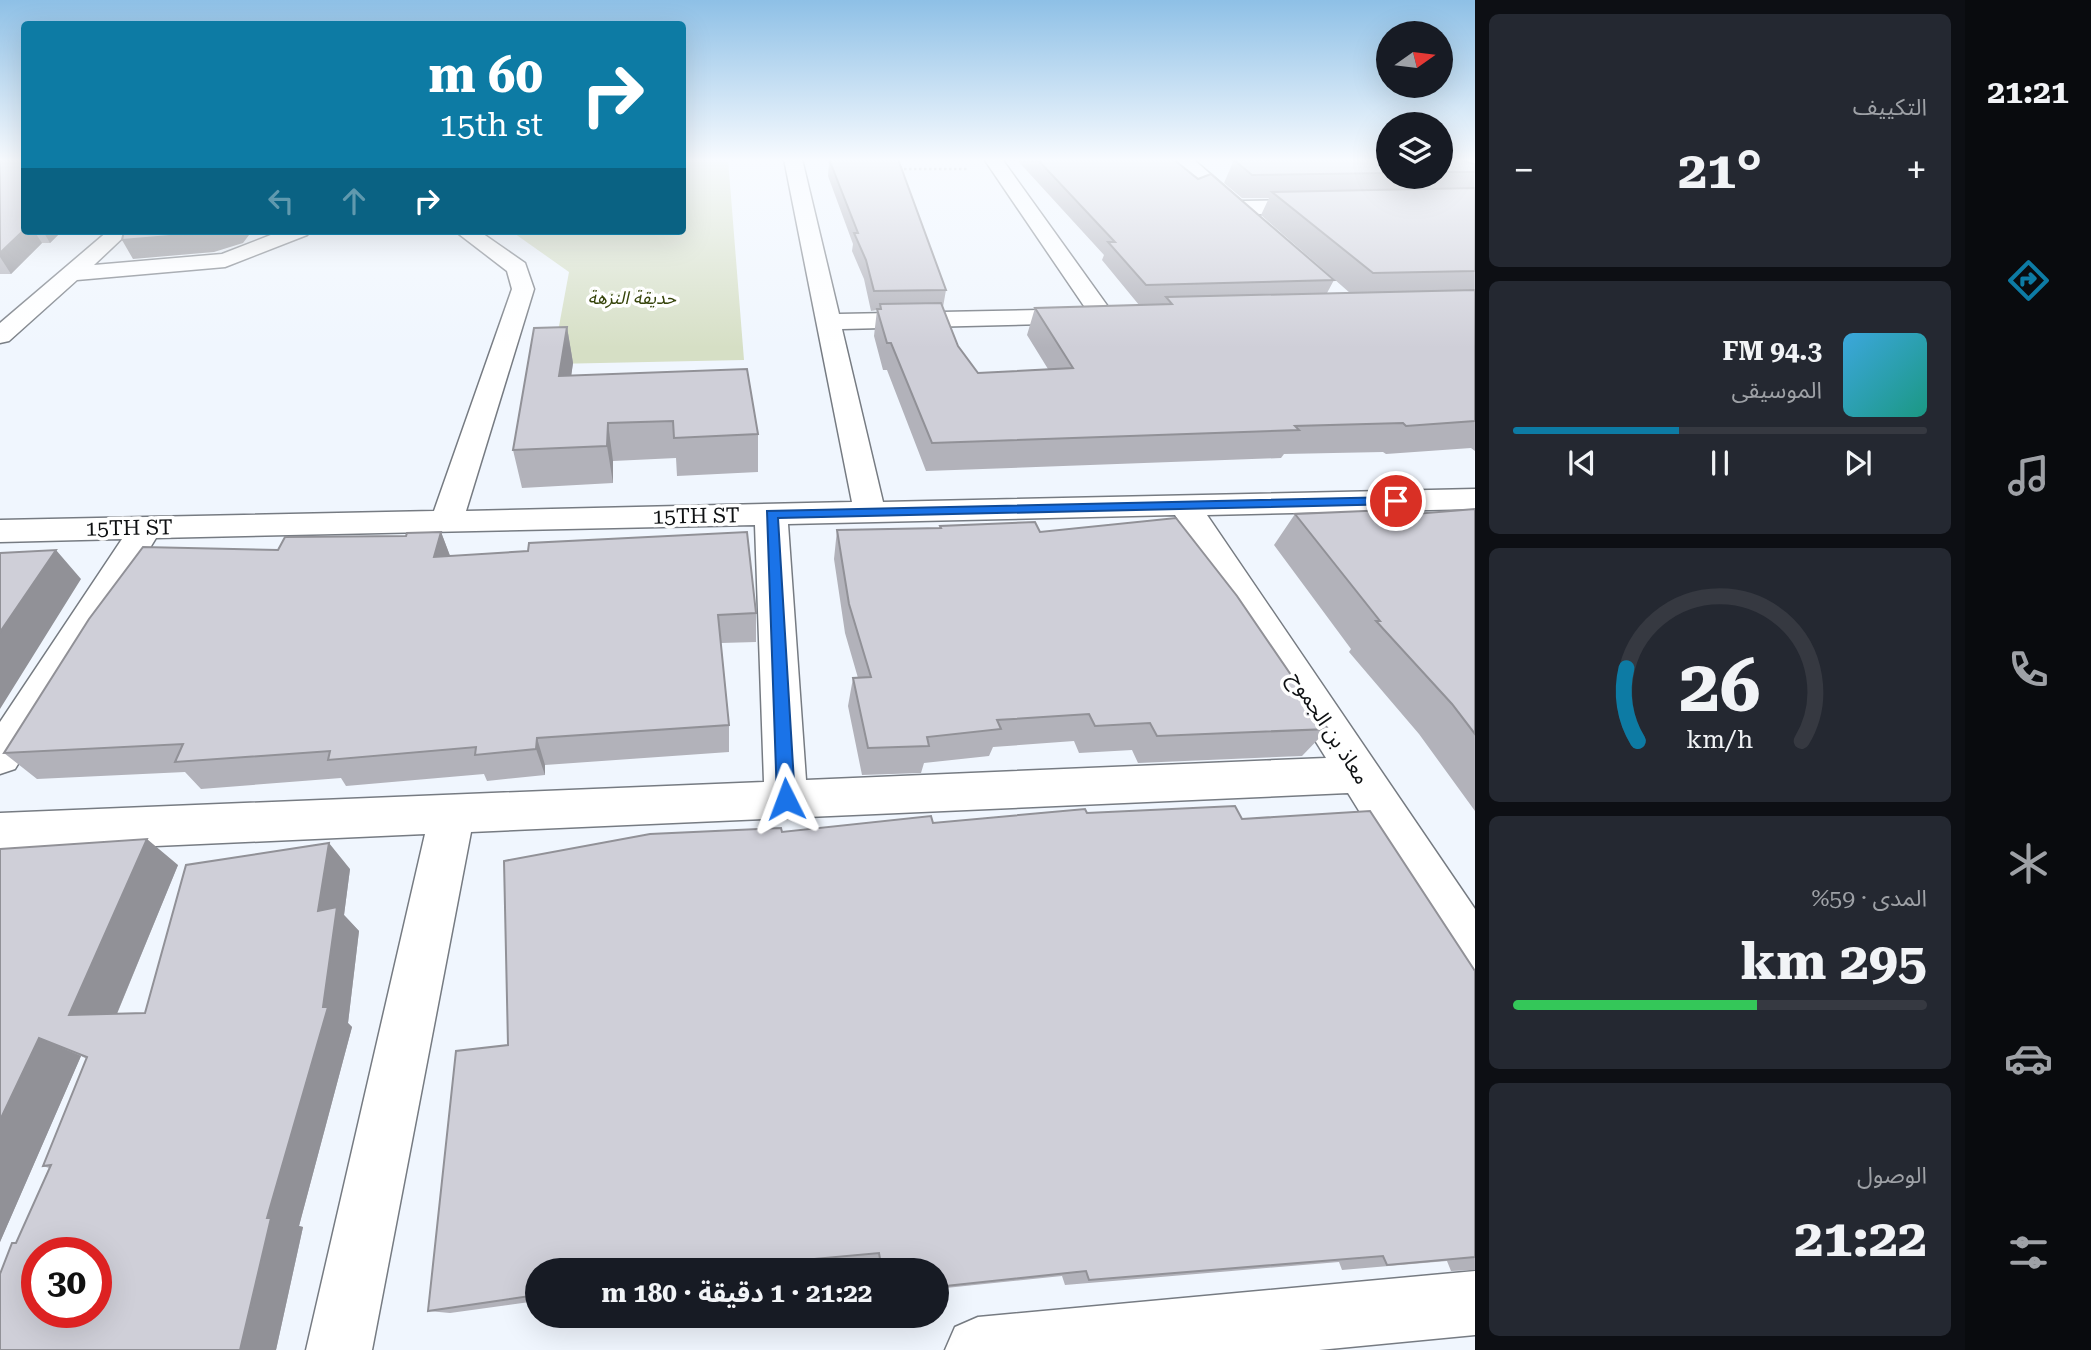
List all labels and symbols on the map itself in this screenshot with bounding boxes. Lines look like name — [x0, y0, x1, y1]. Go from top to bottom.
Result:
north arrow — [1376, 21, 1452, 98]
park label: حديقة النزهة — [588, 287, 677, 309]
pin — [1366, 471, 1426, 531]
street label: 15TH ST — [652, 503, 740, 529]
street label: 15TH ST — [85, 515, 173, 541]
street label: معاذ بن الجموح — [1281, 667, 1374, 790]
position arrow — [749, 762, 823, 836]
speed limit sign: 30 — [21, 1237, 112, 1328]

